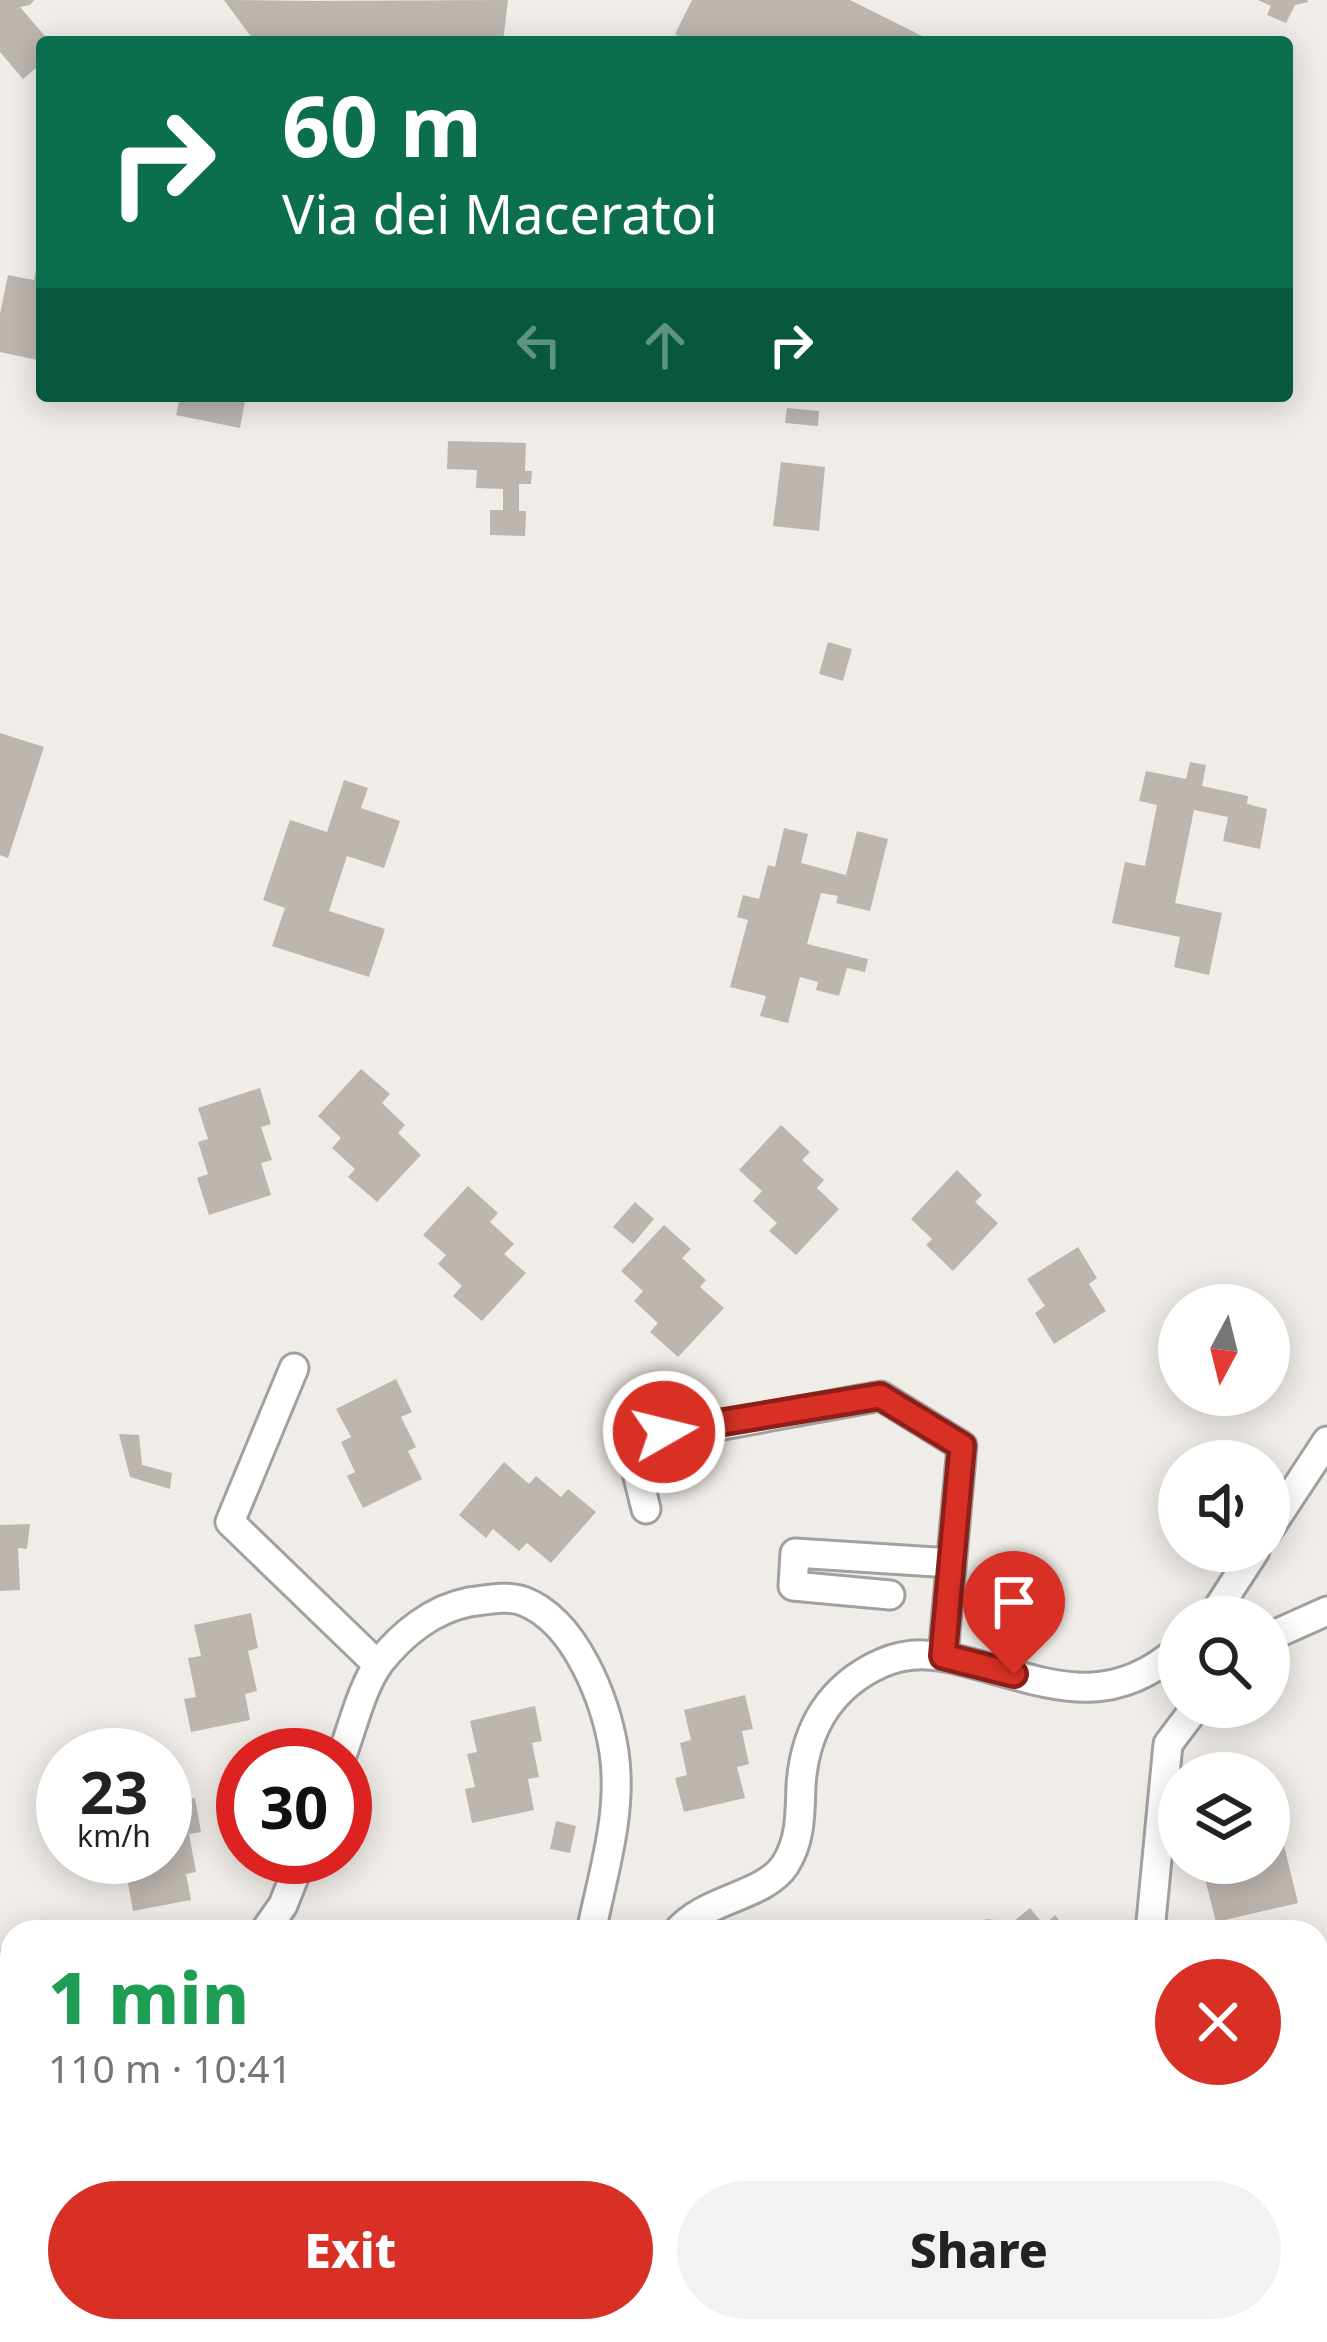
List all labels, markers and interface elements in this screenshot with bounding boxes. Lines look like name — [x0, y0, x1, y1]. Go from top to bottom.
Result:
text: 60 m — [282, 67, 482, 182]
icon: right — [84, 84, 240, 240]
text: Via dei Maceratoi — [282, 176, 718, 250]
icon: left — [506, 312, 572, 378]
icon: ahead — [632, 312, 698, 378]
icon: right — [758, 312, 824, 378]
north arrow — [1158, 1284, 1290, 1416]
map controls — [1158, 1284, 1290, 1884]
position arrow — [601, 1369, 727, 1495]
button: sound — [1158, 1440, 1290, 1572]
pin — [963, 1551, 1065, 1674]
icon: arrive — [981, 1569, 1047, 1635]
button: search — [1158, 1596, 1290, 1728]
speed limit sign: 30 — [216, 1728, 372, 1884]
text: 23 — [80, 1750, 148, 1832]
button: layers — [1158, 1752, 1290, 1884]
text: km/h — [77, 1815, 151, 1856]
text: 1 min — [48, 1947, 249, 2045]
button: close — [1155, 1959, 1281, 2085]
text: 110 m · 10:41 — [48, 2041, 292, 2094]
button: Exit — [48, 2181, 653, 2319]
button: Share — [677, 2181, 1281, 2319]

